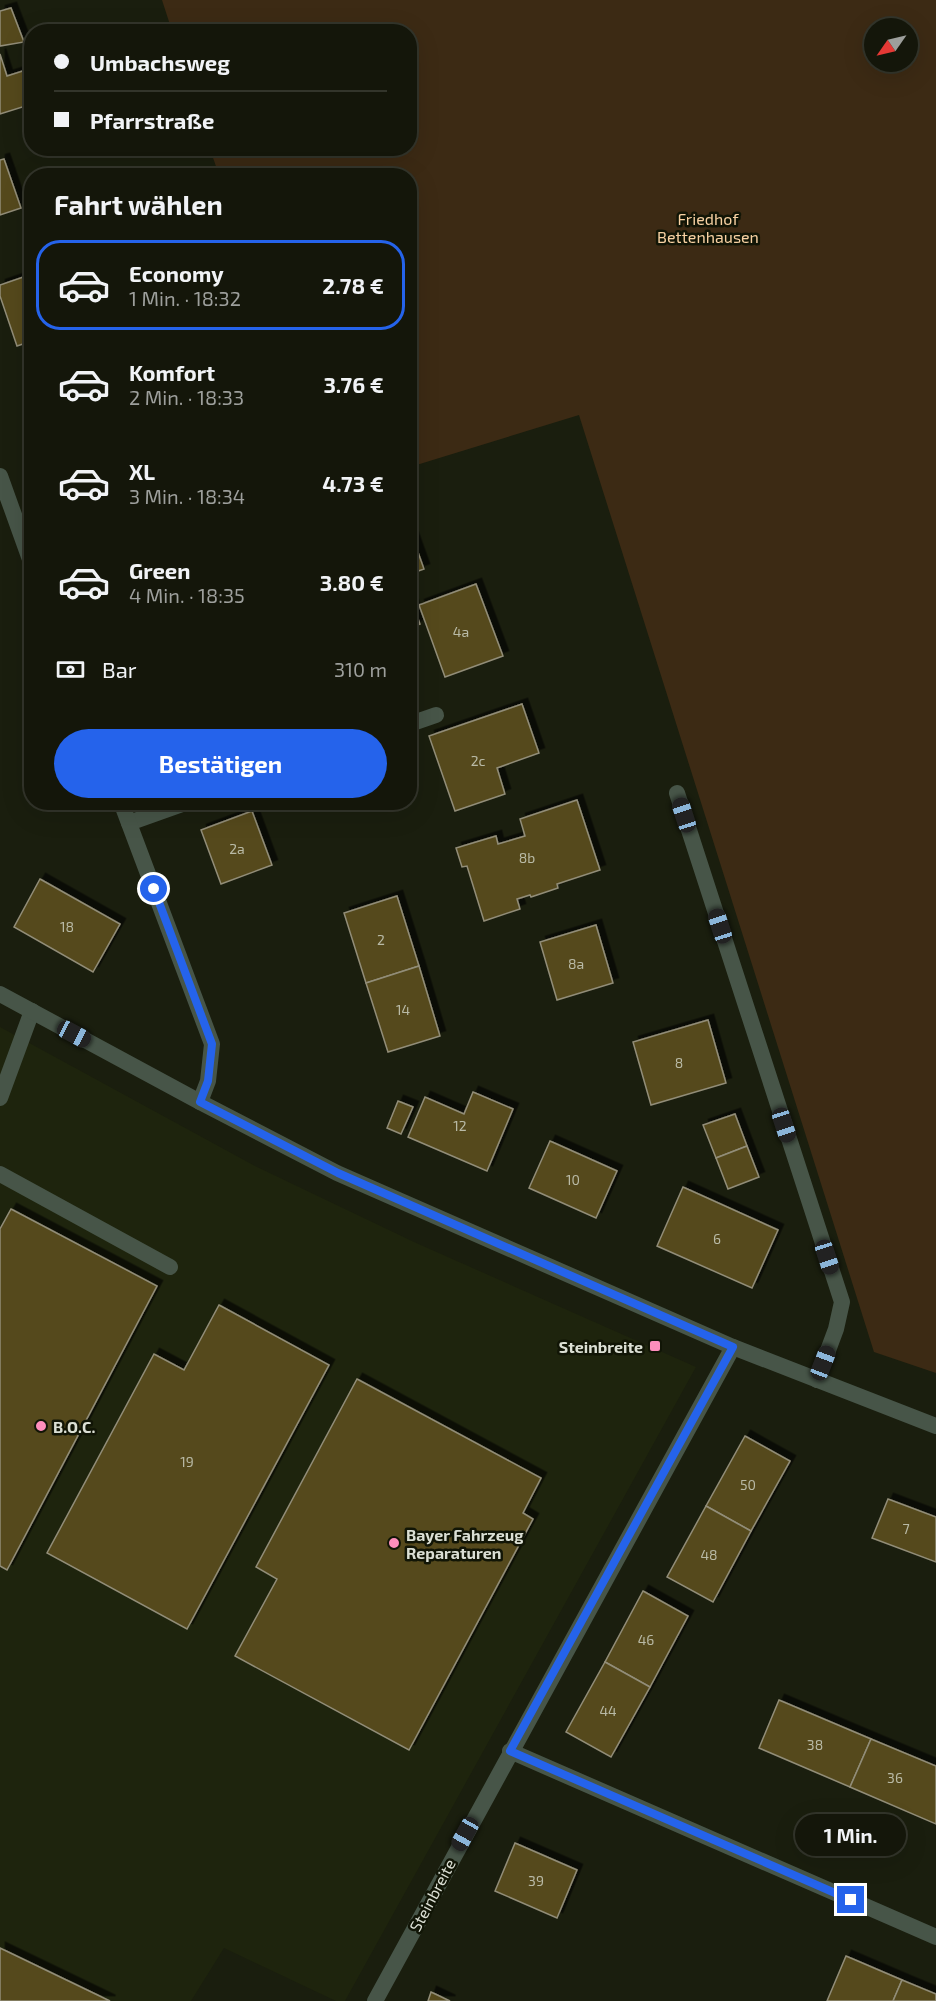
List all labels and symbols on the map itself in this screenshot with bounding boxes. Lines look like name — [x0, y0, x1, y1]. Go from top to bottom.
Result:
north arrow — [864, 18, 918, 72]
park label: Friedhof Bettenhausen — [657, 209, 759, 246]
house number: 4a — [453, 623, 469, 640]
house number: 2c — [471, 752, 486, 769]
car — [670, 795, 698, 835]
house number: 2a — [229, 840, 245, 857]
house number: 8b — [519, 849, 535, 866]
route start — [140, 875, 167, 902]
car — [706, 906, 734, 946]
house number: 18 — [60, 918, 74, 935]
house number: 2 — [377, 931, 385, 948]
house number: 8a — [568, 955, 584, 972]
house number: 14 — [396, 1001, 410, 1018]
car — [54, 1018, 94, 1050]
house number: 8 — [675, 1054, 683, 1071]
car — [770, 1105, 798, 1145]
house number: 12 — [453, 1117, 467, 1134]
house number: 10 — [566, 1171, 580, 1188]
house number: 6 — [713, 1230, 721, 1247]
car — [813, 1237, 841, 1277]
place label: Steinbreite — [559, 1337, 643, 1356]
marker: Steinbreite — [648, 1339, 662, 1353]
car — [808, 1343, 838, 1383]
place label: B.O.C. — [53, 1417, 95, 1436]
marker: B.O.C. — [34, 1419, 48, 1433]
house number: 19 — [180, 1453, 194, 1470]
house number: 50 — [740, 1476, 756, 1493]
house number: 7 — [902, 1520, 910, 1537]
place label: Bayer Fahrzeug Reparaturen — [406, 1525, 524, 1562]
marker: Bayer Fahrzeug Reparaturen — [387, 1536, 401, 1550]
house number: 48 — [700, 1546, 718, 1563]
house number: 46 — [638, 1631, 654, 1648]
house number: 44 — [599, 1702, 617, 1719]
house number: 38 — [807, 1736, 823, 1753]
house number: 36 — [887, 1769, 903, 1786]
callout: 1 Min. — [796, 1813, 906, 1855]
car — [448, 1814, 482, 1854]
street label: Steinbreite — [405, 1855, 459, 1935]
house number: 39 — [528, 1872, 544, 1889]
route end — [837, 1886, 864, 1913]

